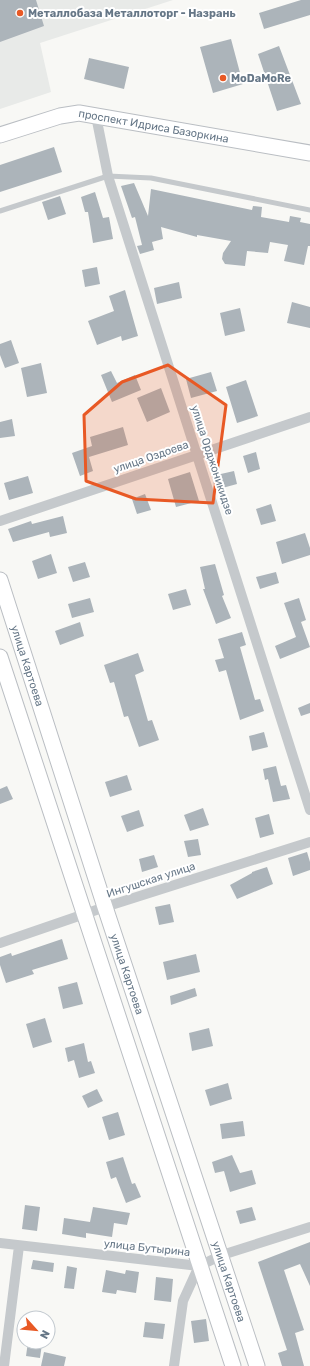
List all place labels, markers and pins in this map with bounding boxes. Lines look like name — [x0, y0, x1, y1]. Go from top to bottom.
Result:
place label: Металлобаза Металлоторг - Назрань — [28, 7, 236, 20]
marker: Металлобаза Металлоторг - Назрань — [15, 8, 25, 18]
place label: MoDaMoRe — [231, 72, 292, 85]
marker: MoDaMoRe — [218, 73, 228, 83]

